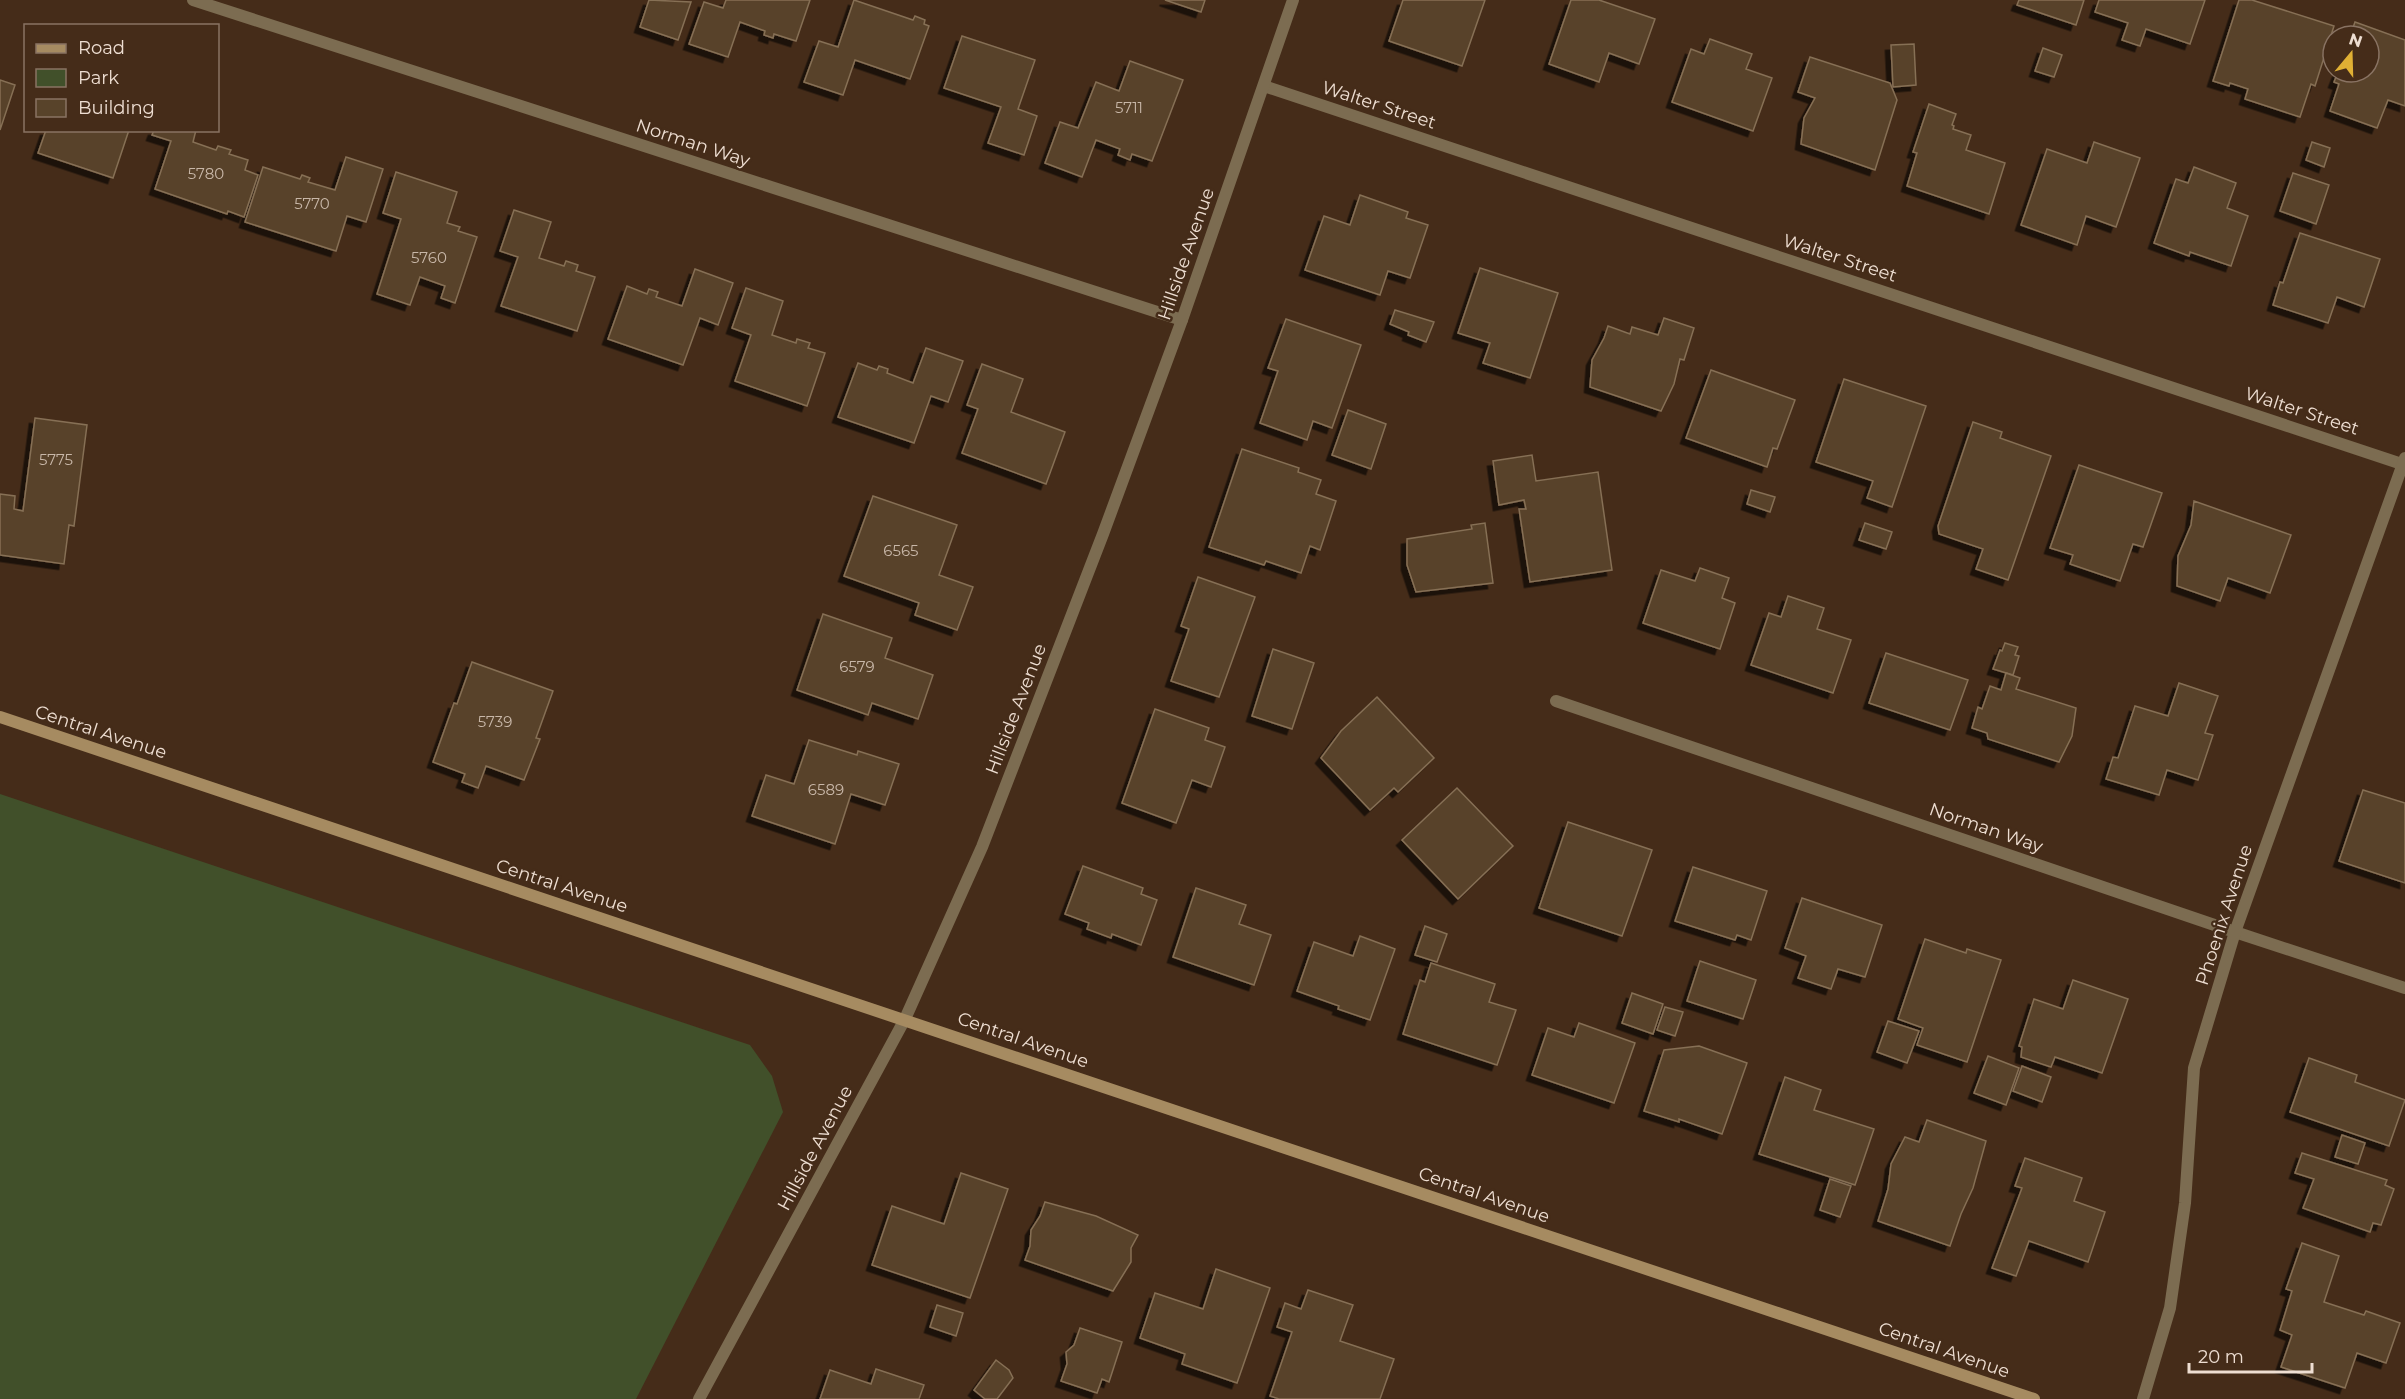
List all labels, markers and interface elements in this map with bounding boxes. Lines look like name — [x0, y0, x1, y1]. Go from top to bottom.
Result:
legend — [24, 24, 219, 132]
north arrow — [2321, 24, 2381, 84]
text: N — [2347, 29, 2365, 51]
text: Road — [78, 37, 125, 59]
text: Park — [78, 67, 119, 89]
street label: Walter Street — [1319, 76, 1439, 134]
text: Building — [78, 97, 155, 119]
house number: 5711 — [1115, 98, 1143, 117]
street label: Norman Way — [633, 114, 753, 172]
house number: 5780 — [188, 164, 224, 183]
street label: Hillside Avenue — [1153, 185, 1219, 323]
house number: 5770 — [294, 194, 330, 213]
street label: Walter Street — [1780, 229, 1900, 287]
house number: 5760 — [411, 248, 447, 267]
street label: Walter Street — [2242, 382, 2362, 440]
house number: 5775 — [39, 450, 73, 469]
house number: 6565 — [883, 541, 919, 560]
street label: Hillside Avenue — [981, 640, 1051, 778]
house number: 6579 — [839, 657, 875, 676]
street label: Central Avenue — [32, 700, 170, 764]
house number: 5739 — [478, 712, 512, 731]
house number: 6589 — [808, 780, 844, 799]
street label: Norman Way — [1926, 798, 2046, 858]
street label: Phoenix Avenue — [2191, 842, 2257, 988]
street label: Central Avenue — [493, 854, 631, 918]
street label: Central Avenue — [955, 1007, 1092, 1073]
street label: Hillside Avenue — [773, 1082, 857, 1214]
street label: Central Avenue — [1416, 1162, 1553, 1228]
street label: Central Avenue — [1876, 1317, 2013, 1383]
scale bar — [2189, 1336, 2312, 1374]
text: 20 m — [2198, 1346, 2244, 1368]

